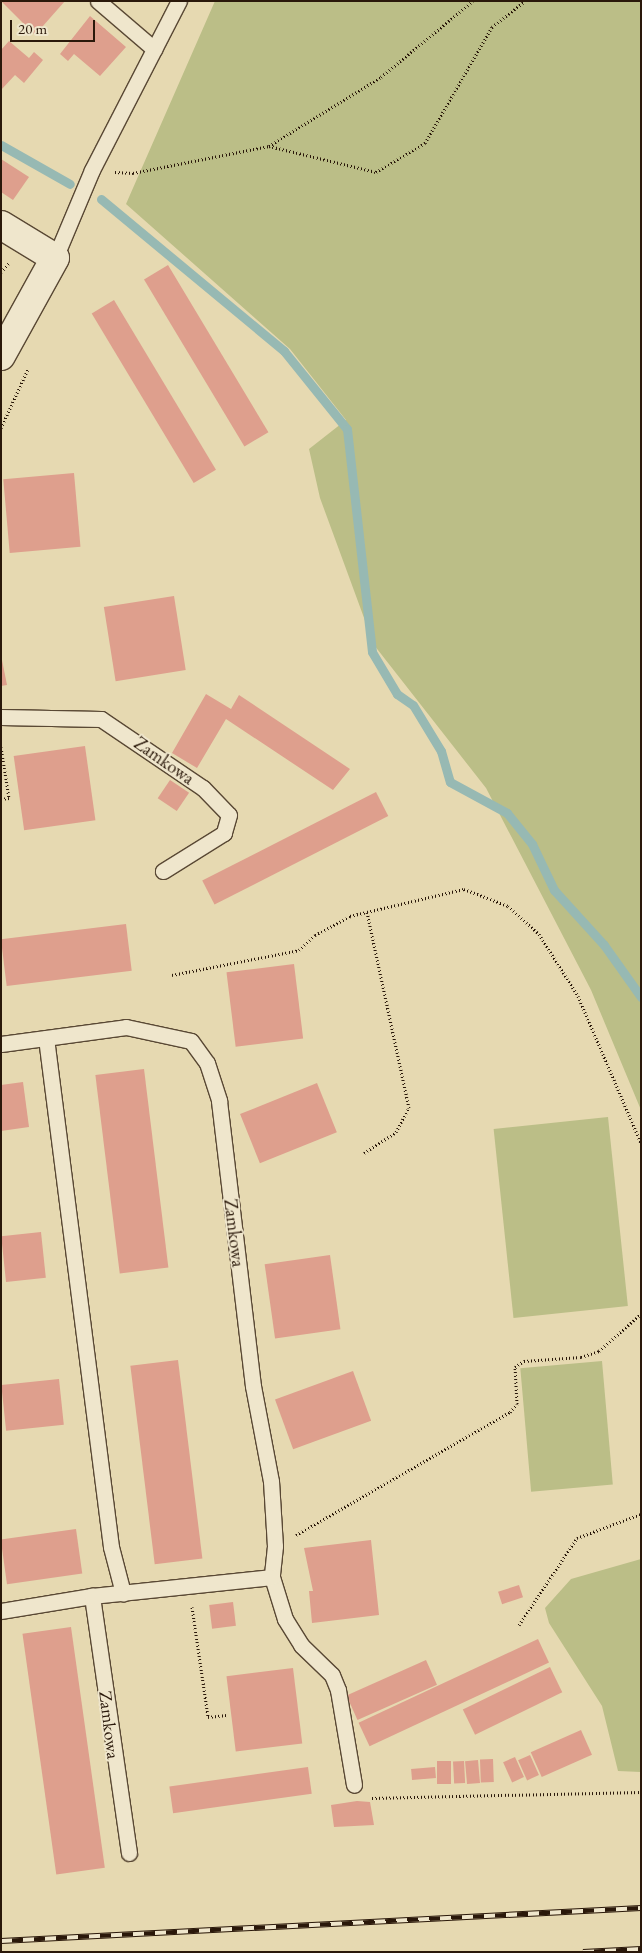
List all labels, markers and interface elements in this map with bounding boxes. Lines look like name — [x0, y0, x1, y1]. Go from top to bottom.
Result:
scale bar — [12, 10, 98, 42]
text: 20 m — [18, 19, 47, 38]
street label: Zamkowa — [130, 733, 198, 789]
street label: Zamkowa — [219, 1198, 249, 1268]
street label: Zamkowa — [94, 1690, 124, 1760]

